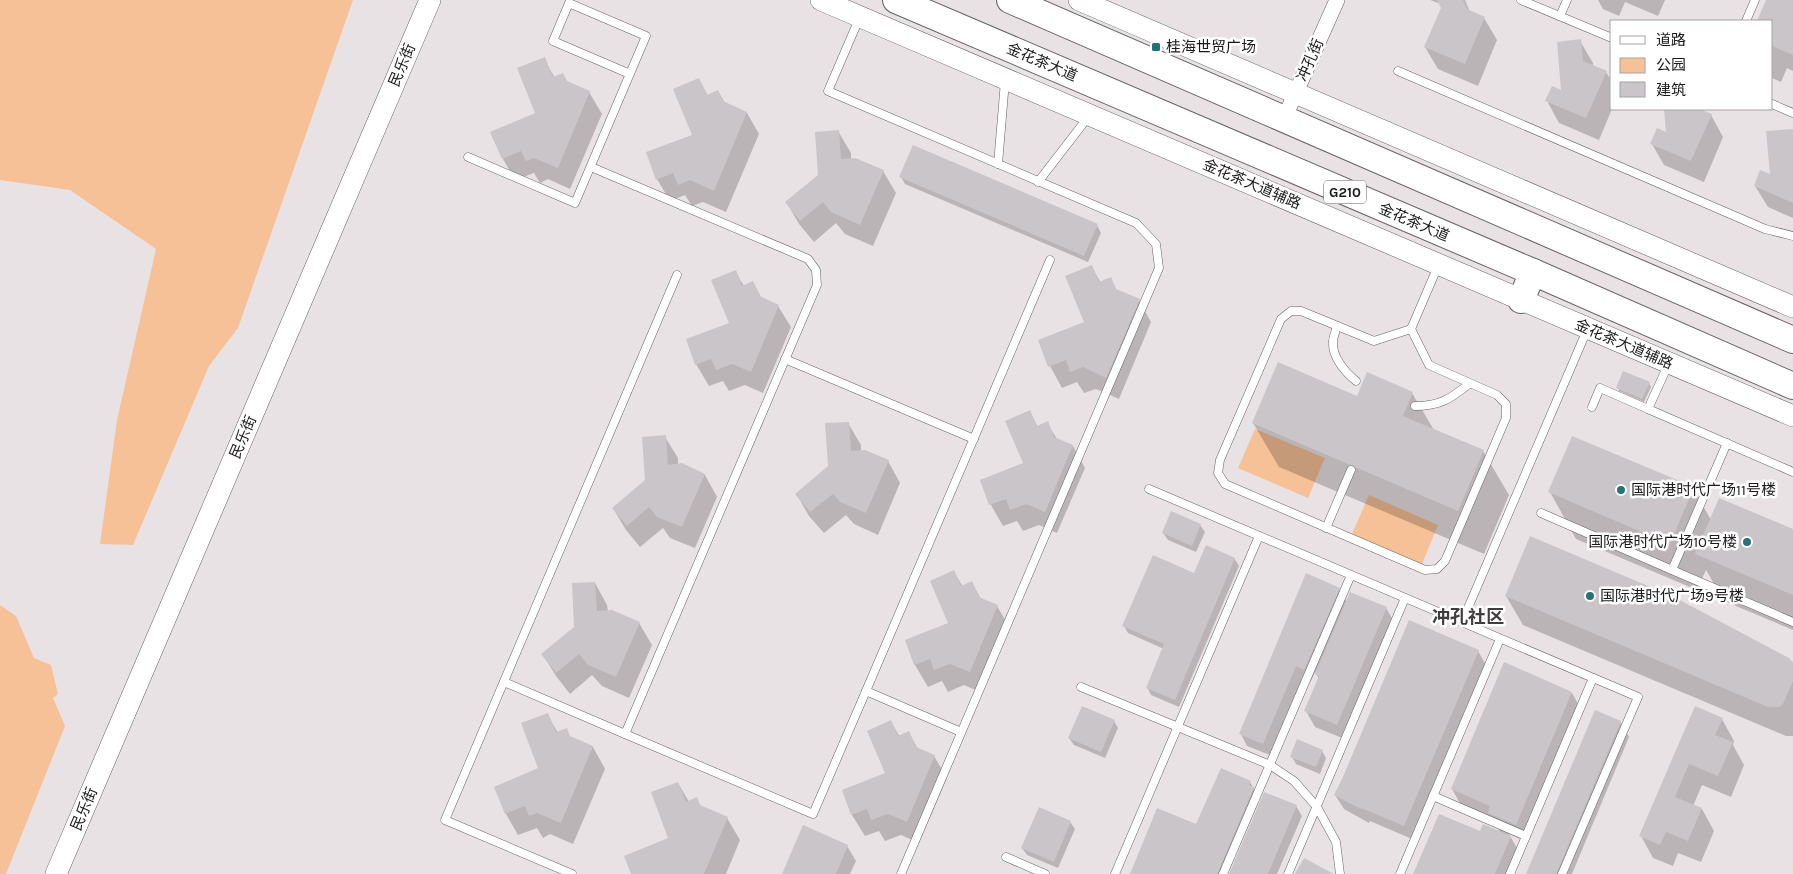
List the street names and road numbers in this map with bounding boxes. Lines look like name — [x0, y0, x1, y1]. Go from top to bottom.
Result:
street label: 冲孔街 — [1293, 36, 1327, 84]
street label: 金花茶大道 — [1004, 39, 1080, 85]
street label: 民乐街 — [385, 41, 419, 89]
street label: 金花茶大道辅路 — [1200, 155, 1304, 213]
road number: G210 — [1324, 180, 1366, 203]
street label: 金花茶大道 — [1376, 199, 1452, 245]
street label: 金花茶大道辅路 — [1572, 315, 1676, 373]
street label: 民乐街 — [226, 413, 260, 461]
street label: 民乐街 — [67, 785, 101, 833]

